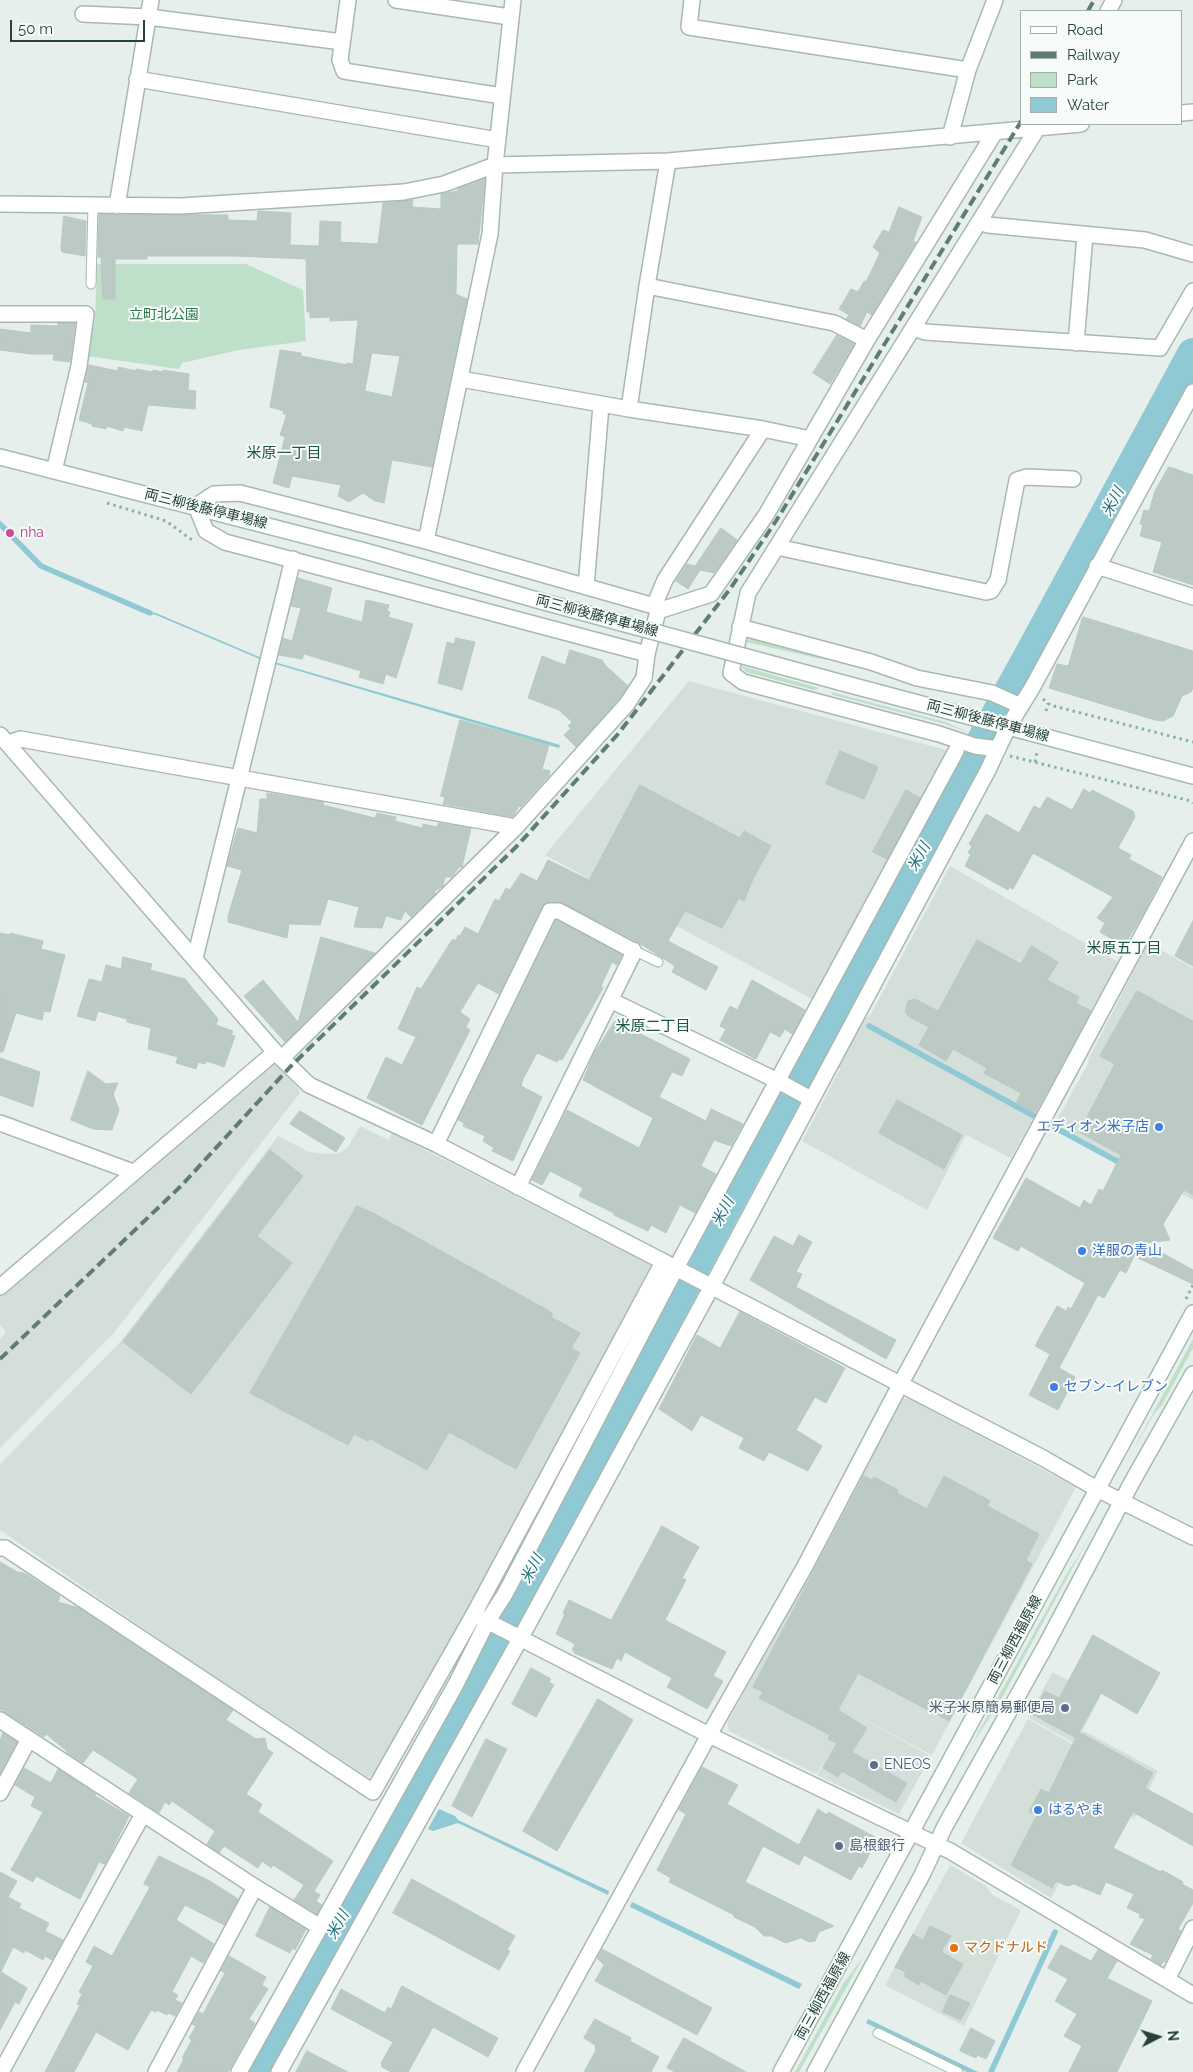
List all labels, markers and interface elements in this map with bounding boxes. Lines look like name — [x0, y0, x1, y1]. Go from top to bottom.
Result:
scale bar — [12, 10, 148, 42]
legend — [1020, 10, 1183, 125]
text: 50 m — [18, 20, 53, 38]
text: Road — [1067, 21, 1103, 39]
text: Railway — [1067, 46, 1120, 64]
text: Park — [1067, 71, 1098, 89]
text: Water — [1067, 96, 1109, 114]
park label: 立町北公園 — [129, 307, 199, 323]
district label: 米原一丁目 — [247, 444, 321, 462]
water label: 米川 — [1098, 485, 1128, 519]
street label: 両三柳後藤停車場線 — [143, 486, 269, 532]
place label: nha — [20, 525, 44, 541]
marker: nha — [4, 527, 16, 539]
street label: 両三柳後藤停車場線 — [534, 592, 660, 640]
street label: 両三柳後藤停車場線 — [925, 697, 1051, 745]
water label: 米川 — [904, 840, 934, 874]
district label: 米原五丁目 — [1087, 939, 1161, 957]
district label: 米原二丁目 — [616, 1017, 690, 1035]
place label: エディオン米子店 — [1037, 1119, 1149, 1135]
marker: エディオン米子店 — [1153, 1121, 1165, 1133]
water label: 米川 — [708, 1195, 738, 1229]
place label: 洋服の青山 — [1092, 1243, 1162, 1259]
marker: 洋服の青山 — [1076, 1245, 1088, 1257]
place label: セブン-イレブン — [1064, 1379, 1168, 1395]
marker: セブン-イレブン — [1048, 1381, 1060, 1393]
water label: 米川 — [517, 1552, 547, 1586]
street label: 両三柳西福原線 — [985, 1593, 1045, 1687]
place label: 米子米原簡易郵便局 — [929, 1700, 1055, 1716]
marker: 米子米原簡易郵便局 — [1059, 1702, 1071, 1714]
place label: ENEOS — [884, 1757, 931, 1773]
marker: ENEOS — [868, 1759, 880, 1771]
place label: はるやま — [1048, 1802, 1104, 1818]
marker: はるやま — [1032, 1804, 1044, 1816]
place label: 島根銀行 — [849, 1838, 905, 1854]
marker: 島根銀行 — [833, 1840, 845, 1852]
water label: 米川 — [323, 1908, 353, 1942]
place label: マクドナルド — [964, 1940, 1048, 1956]
marker: マクドナルド — [948, 1942, 960, 1954]
street label: 両三柳西福原線 — [792, 1949, 854, 2043]
north arrow — [1133, 2012, 1183, 2062]
text: N — [1165, 2030, 1181, 2042]

